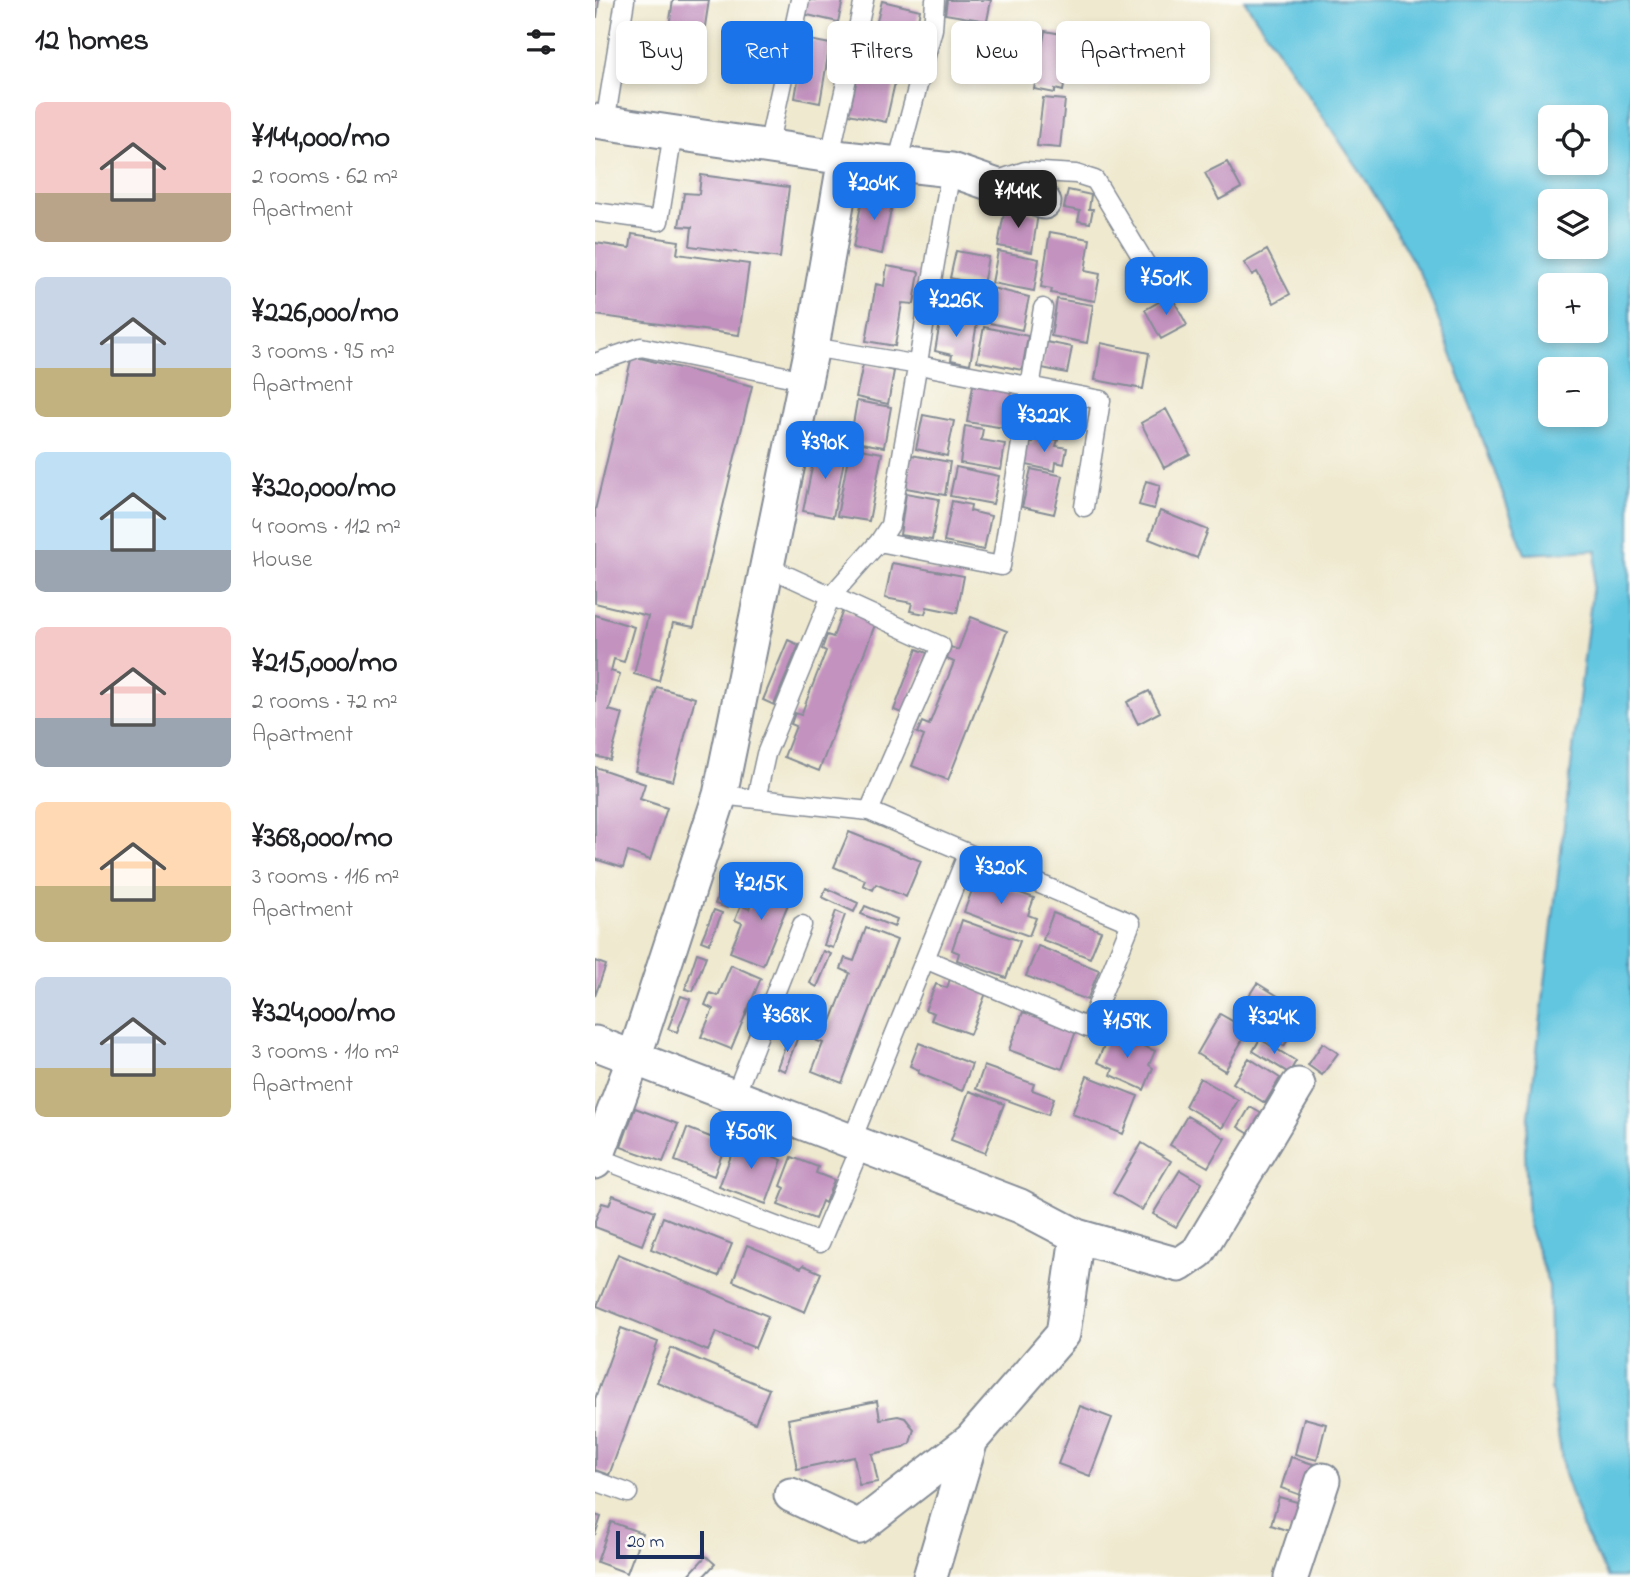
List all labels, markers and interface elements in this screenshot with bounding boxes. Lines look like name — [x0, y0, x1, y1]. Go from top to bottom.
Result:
text: 12 homes — [35, 20, 149, 64]
chip: Buy — [616, 21, 707, 84]
chip: Rent — [721, 21, 813, 84]
chip: Filters — [827, 21, 937, 84]
chip: New — [951, 21, 1042, 84]
chip: Apartment — [1056, 21, 1210, 84]
icon: filters — [522, 23, 560, 61]
map controls — [1538, 105, 1608, 427]
button: locate — [1538, 105, 1608, 175]
text: ¥144,000/mo — [252, 117, 390, 161]
icon: home — [91, 130, 175, 214]
text: 2 rooms · 62 m² — [252, 161, 398, 194]
pin: ¥204K — [825, 162, 923, 222]
text: ¥204K — [849, 168, 899, 201]
pin: ¥144K — [969, 170, 1067, 230]
text: ¥144K — [995, 176, 1041, 209]
button: layers — [1538, 189, 1608, 259]
text: Apartment — [252, 194, 353, 227]
pin: ¥501K — [1117, 258, 1215, 317]
text: ¥501K — [1141, 263, 1191, 296]
button: + — [1538, 273, 1608, 343]
pin: ¥226K — [907, 280, 1005, 339]
text: ¥226K — [929, 285, 983, 318]
text: ¥226,000/mo — [252, 292, 399, 336]
icon: home — [91, 305, 175, 389]
text: 3 rooms · 95 m² — [252, 336, 395, 369]
button: − — [1538, 357, 1608, 427]
text: Apartment — [252, 369, 353, 402]
pin: ¥322K — [995, 394, 1093, 454]
text: ¥322K — [1018, 400, 1070, 433]
pin: ¥390K — [776, 421, 874, 481]
text: ¥390K — [802, 427, 848, 460]
text: ¥320,000/mo — [252, 467, 396, 511]
icon: home — [91, 480, 175, 564]
text: 4 rooms · 112 m² — [252, 511, 401, 544]
text: House — [252, 544, 312, 577]
text: ¥215,000/mo — [252, 642, 398, 686]
icon: home — [91, 655, 175, 739]
text: 2 rooms · 72 m² — [252, 686, 398, 719]
text: Apartment — [252, 719, 353, 752]
text: ¥368,000/mo — [252, 817, 393, 861]
icon: home — [91, 830, 175, 914]
pin: ¥320K — [952, 846, 1050, 906]
text: ¥320K — [976, 852, 1027, 885]
text: 3 rooms · 116 m² — [252, 861, 399, 894]
pin: ¥215K — [712, 862, 810, 922]
text: ¥215K — [735, 868, 787, 901]
text: Apartment — [252, 894, 353, 927]
text: ¥324,000/mo — [252, 992, 396, 1036]
pin: ¥368K — [738, 995, 836, 1054]
pin: ¥324K — [1225, 996, 1323, 1056]
text: ¥368K — [763, 1000, 811, 1033]
pin: ¥159K — [1078, 1000, 1176, 1060]
text: ¥324K — [1249, 1002, 1299, 1035]
icon: home — [91, 1005, 175, 1089]
text: ¥159K — [1103, 1006, 1151, 1039]
text: 3 rooms · 110 m² — [252, 1036, 399, 1069]
text: Apartment — [252, 1069, 353, 1102]
pin: ¥509K — [702, 1112, 800, 1171]
text: ¥509K — [726, 1117, 776, 1150]
scale bar — [616, 1528, 703, 1560]
text: 20 m — [627, 1529, 664, 1556]

